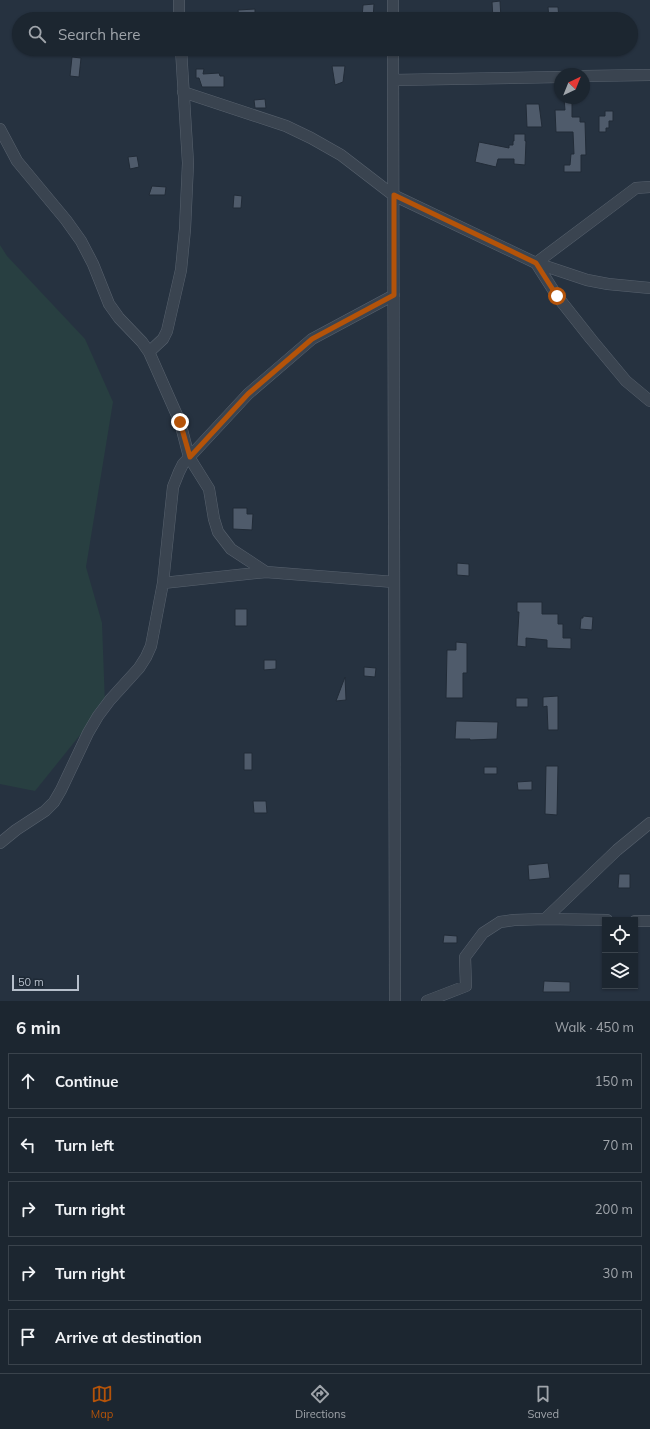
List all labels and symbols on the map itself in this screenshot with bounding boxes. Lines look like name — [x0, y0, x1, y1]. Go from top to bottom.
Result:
north arrow — [554, 68, 590, 104]
route start — [548, 287, 566, 305]
route end — [171, 413, 189, 431]
scale bar — [12, 973, 79, 992]

